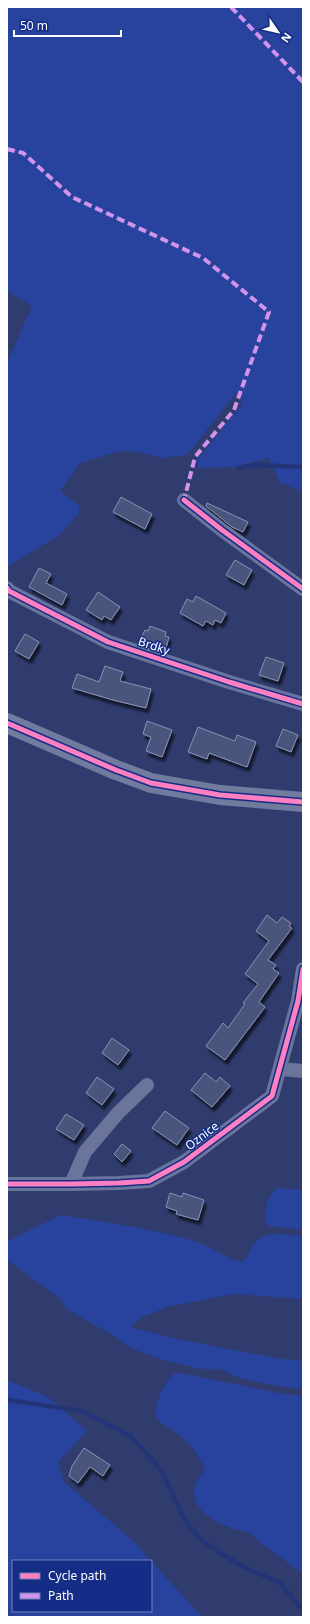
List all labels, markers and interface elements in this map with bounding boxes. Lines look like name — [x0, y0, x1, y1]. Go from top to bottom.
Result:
scale bar — [14, 12, 121, 38]
north arrow — [258, 12, 298, 52]
text: 50 m — [20, 17, 48, 34]
text: N — [278, 30, 295, 46]
street label: Brdky — [136, 632, 173, 659]
street label: Oznice — [181, 1117, 222, 1154]
legend — [12, 1560, 152, 1612]
text: Cycle path — [48, 1567, 106, 1584]
text: Path — [48, 1587, 74, 1604]

